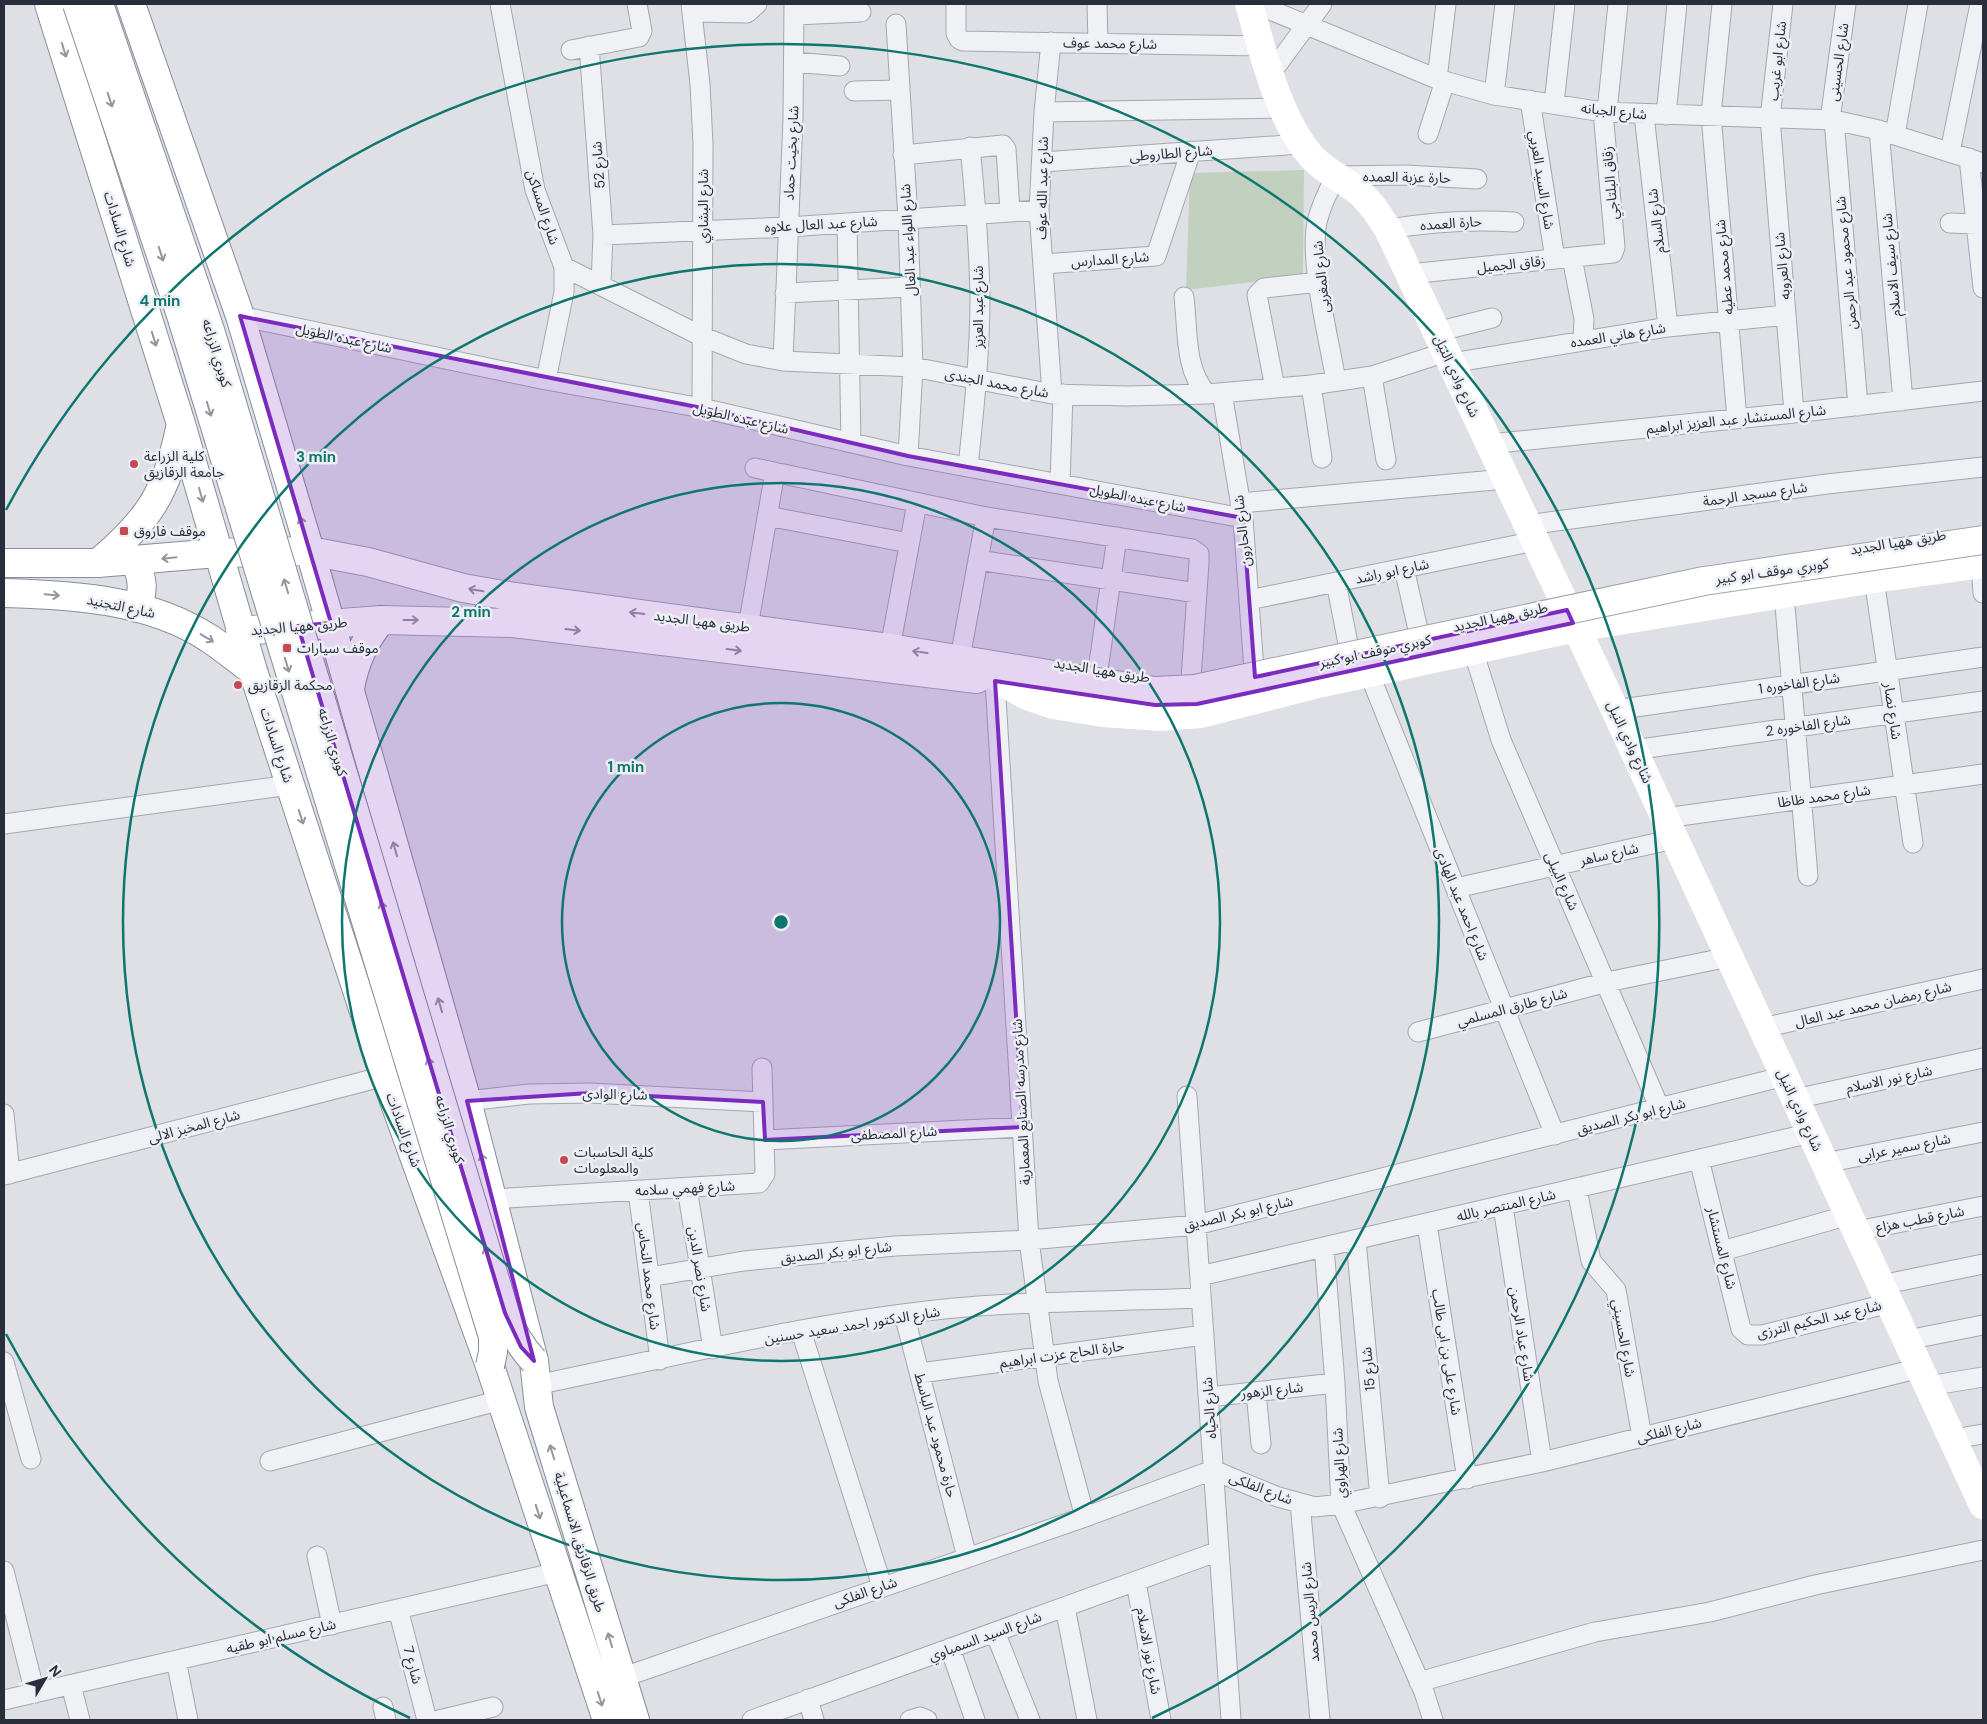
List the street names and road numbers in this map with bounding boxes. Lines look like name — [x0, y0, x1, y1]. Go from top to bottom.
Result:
street label: شارع ابو غريب — [1764, 20, 1792, 102]
street label: شارع الحسينى — [1824, 22, 1854, 103]
street label: شارع محمد عوف — [1063, 33, 1157, 55]
street label: شارع الجبانه — [1580, 99, 1648, 125]
street label: شارع بخيت حماد — [780, 105, 804, 201]
street label: شارع السيد العربي — [1523, 129, 1559, 231]
street label: شارع عبد الله عوف — [1032, 136, 1054, 240]
street label: شارع 52 — [587, 141, 611, 189]
street label: شارع الطاروطى — [1129, 141, 1213, 167]
street label: زقاق البلتاجي — [1598, 145, 1624, 220]
street label: شارع المساكن — [520, 167, 564, 248]
street label: حارة عزبة العمده — [1363, 167, 1451, 187]
street label: شارع البشاري — [694, 169, 714, 243]
street label: شارع اللواء عبد العال — [896, 183, 922, 297]
street label: شارع السلام — [1643, 187, 1671, 254]
street label: شارع السادات — [98, 189, 140, 269]
street label: شارع محمود عبد الرحمن — [1831, 195, 1863, 330]
street label: شارع عبد العال علاوه — [764, 212, 878, 238]
street label: حارة العمده — [1420, 212, 1482, 234]
street label: شارع سيف الاسلام — [1878, 212, 1906, 318]
street label: شارع محمد عطيه — [1711, 218, 1739, 315]
street label: شارع العروبه — [1770, 231, 1796, 300]
street label: شارع المغربى — [1308, 240, 1336, 314]
street label: شارع المدارس — [1070, 247, 1150, 273]
street label: زقاق الجميل — [1476, 251, 1546, 277]
street label: شارع عبد العزيز — [969, 265, 989, 350]
street label: كوبري الزراعه — [196, 317, 236, 390]
street label: شارع عبده الطويل — [294, 319, 394, 359]
street label: شارع هاني العمده — [1569, 319, 1667, 354]
street label: شارع وادي النيل — [1428, 332, 1484, 421]
street label: شارع محمد الجندى — [943, 364, 1050, 404]
street label: شارع عبده الطويل — [691, 398, 791, 440]
street label: شارع المستشار عبد العزيز ابراهيم — [1645, 401, 1827, 439]
street label: شارع مسجد الرحمة — [1702, 478, 1809, 512]
street label: شارع عبده الطويل — [1088, 480, 1188, 518]
street label: شارع الحارون — [1229, 494, 1257, 568]
street label: طريق ههيا الجديد — [1849, 526, 1947, 559]
street label: شارع ابو راشد — [1353, 554, 1431, 590]
street label: كوبري موقف ابو كبير — [1713, 554, 1830, 590]
street label: شارع التجنيد — [85, 590, 157, 624]
street label: طريق ههيا الجديد — [1451, 598, 1549, 637]
street label: طريق ههيا الجديد — [653, 606, 751, 637]
street label: طريق ههيا الجديد — [250, 613, 348, 640]
street label: كوبري موقف ابو كبير — [1316, 630, 1433, 674]
street label: طريق ههيا الجديد — [1053, 654, 1151, 687]
street label: شارع الفاخوره 1 — [1757, 668, 1841, 700]
street label: شارع نصار — [1878, 680, 1906, 741]
street label: شارع وادي النيل — [1601, 698, 1657, 787]
street label: شارع السادات — [255, 705, 298, 785]
street label: كوبري الزراعه — [312, 706, 352, 779]
street label: شارع الفاخوره 2 — [1764, 710, 1852, 742]
street label: شارع محمد ظاظا — [1776, 781, 1872, 813]
street label: شارع ساهر — [1577, 839, 1641, 872]
street label: شارع احمد عبد الهادى — [1429, 845, 1493, 964]
street label: شارع البيلى — [1539, 849, 1583, 914]
street label: شارع رمضان محمد عبد العال — [1793, 977, 1954, 1033]
street label: شارع طارق المسلمي — [1455, 984, 1570, 1033]
street label: شارع مدرسه الصنايع المعمارية — [1008, 1018, 1036, 1186]
street label: شارع نور الاسلام — [1844, 1061, 1934, 1099]
street label: شارع وادي النيل — [1771, 1066, 1827, 1155]
street label: شارع الوادى — [582, 1084, 648, 1106]
street label: شارع السادات — [380, 1090, 426, 1170]
street label: كوبري الزراعه — [429, 1093, 469, 1166]
street label: شارع ابو بكر الصديق — [1575, 1094, 1688, 1140]
street label: شارع المخبز الالى — [146, 1105, 242, 1149]
street label: شارع المصطفى — [850, 1122, 938, 1146]
street label: شارع سمير عرابى — [1856, 1129, 1952, 1167]
street label: شارع فهمي سلامه — [635, 1176, 736, 1202]
street label: شارع المنتصر بالله — [1455, 1185, 1558, 1227]
street label: شارع ابو بكر الصديق — [1182, 1192, 1295, 1236]
street label: شارع قطب هزاع — [1874, 1202, 1966, 1238]
street label: شارع المستشار — [1701, 1204, 1741, 1292]
street label: شارع محمد النحاس — [631, 1221, 665, 1331]
street label: شارع نصر الدين — [682, 1225, 716, 1313]
street label: شارع ابو بكر الصديق — [779, 1237, 893, 1269]
street label: شارع عباد الرحمن — [1504, 1285, 1538, 1383]
street label: شارع على بن ابى طالب — [1426, 1288, 1466, 1417]
street label: شارع عبد الحكيم الترزى — [1755, 1296, 1884, 1344]
street label: شارع الحسيني — [1606, 1297, 1640, 1379]
street label: شارع الدكتور احمد سعيد حسنين — [763, 1302, 942, 1350]
street label: حارة الحاج عزت ابراهيم — [998, 1336, 1126, 1374]
street label: شارع 15 — [1357, 1346, 1381, 1392]
street label: حارة محمود عبد الباسط — [911, 1370, 961, 1500]
street label: شارع الحياه — [1198, 1376, 1222, 1439]
street label: شارع الزهور — [1239, 1378, 1304, 1404]
street label: شارع الفلكى — [1635, 1413, 1704, 1449]
street label: شارع الهراوي — [1328, 1427, 1352, 1499]
street label: شارع الفلكى — [1226, 1468, 1295, 1510]
street label: طريق الزقازيق, الاسماعيلية — [549, 1470, 610, 1615]
street label: شارع الريس محمد — [1297, 1561, 1325, 1663]
street label: شارع الفلكى — [831, 1573, 900, 1613]
street label: شارع نور الاسلام — [1131, 1606, 1165, 1696]
street label: شارع السيد السمباوي — [926, 1607, 1045, 1667]
street label: شارع مسلم ابو طقيه — [224, 1615, 338, 1659]
street label: شارع 7 — [397, 1644, 427, 1686]

